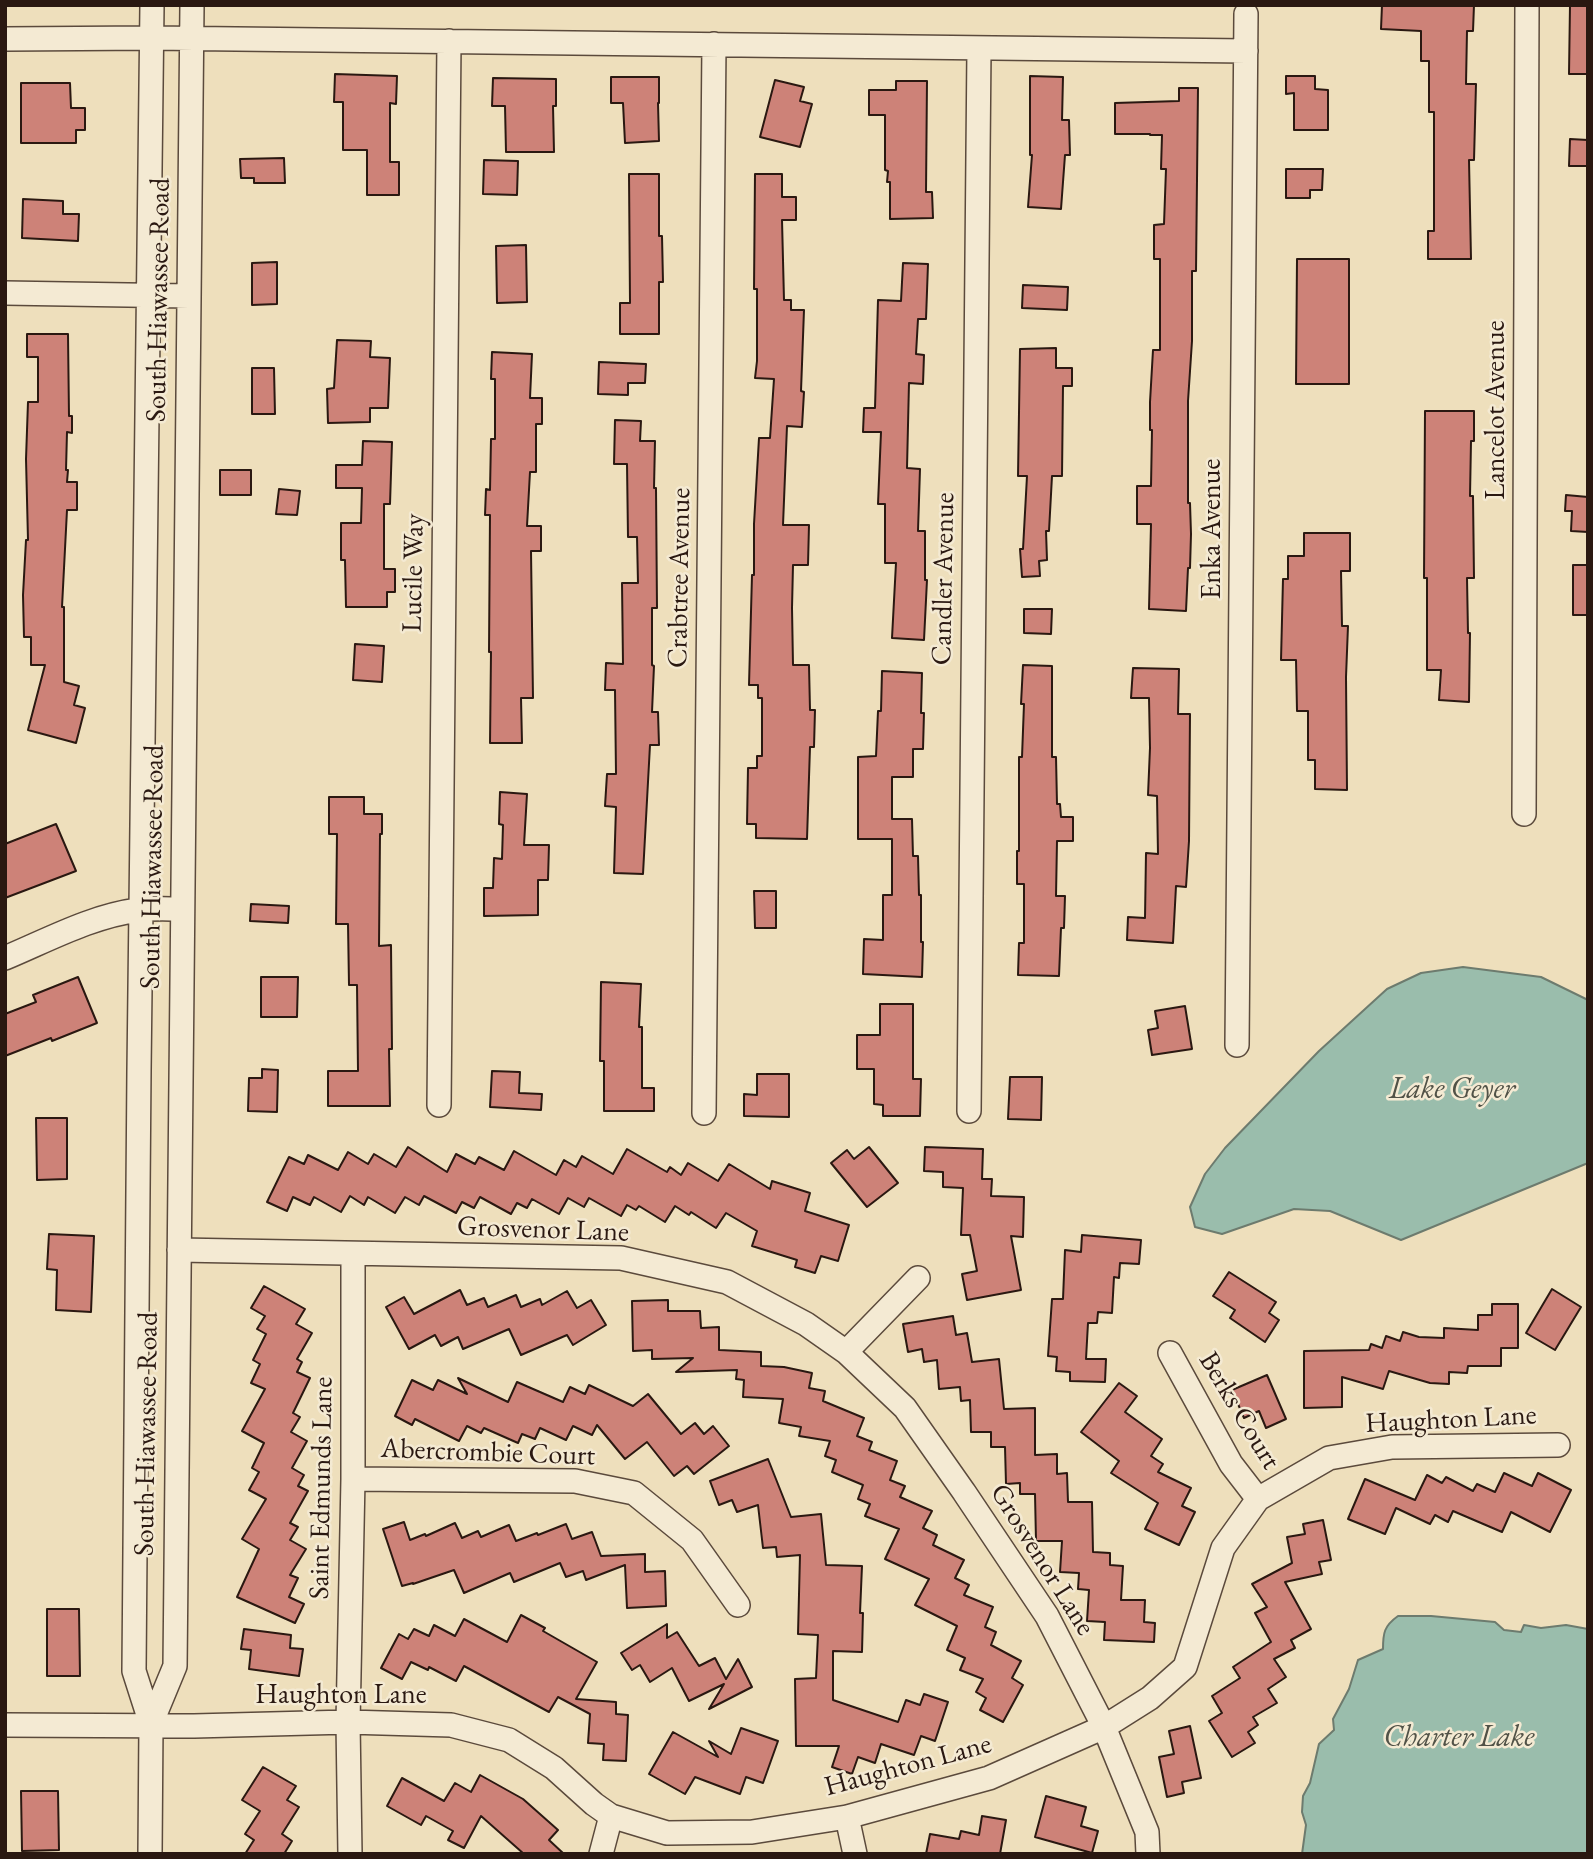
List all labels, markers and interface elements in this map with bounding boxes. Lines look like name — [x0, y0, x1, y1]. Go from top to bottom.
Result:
street label: South Hiawassee Road — [140, 178, 178, 422]
street label: Lancelot Avenue — [1479, 320, 1513, 500]
street label: Enka Avenue — [1195, 459, 1229, 599]
street label: Crabtree Avenue — [662, 487, 698, 669]
street label: Candler Avenue — [926, 492, 962, 666]
street label: Lucile Way — [396, 513, 432, 633]
street label: South Hiawassee Road — [134, 745, 172, 989]
water label: Lake Geyer — [1389, 1072, 1515, 1108]
street label: Grosvenor Lane — [456, 1210, 630, 1250]
street label: South Hiawassee Road — [128, 1312, 166, 1556]
street label: Berks Court — [1191, 1346, 1287, 1476]
street label: Saint Edmunds Lane — [303, 1376, 341, 1600]
street label: Haughton Lane — [1365, 1399, 1537, 1441]
street label: Abercrombie Court — [380, 1432, 596, 1474]
street label: Grosvenor Lane — [982, 1478, 1102, 1642]
street label: Haughton Lane — [255, 1678, 427, 1712]
water label: Charter Lake — [1384, 1720, 1534, 1756]
street label: Haughton Lane — [821, 1728, 995, 1804]

